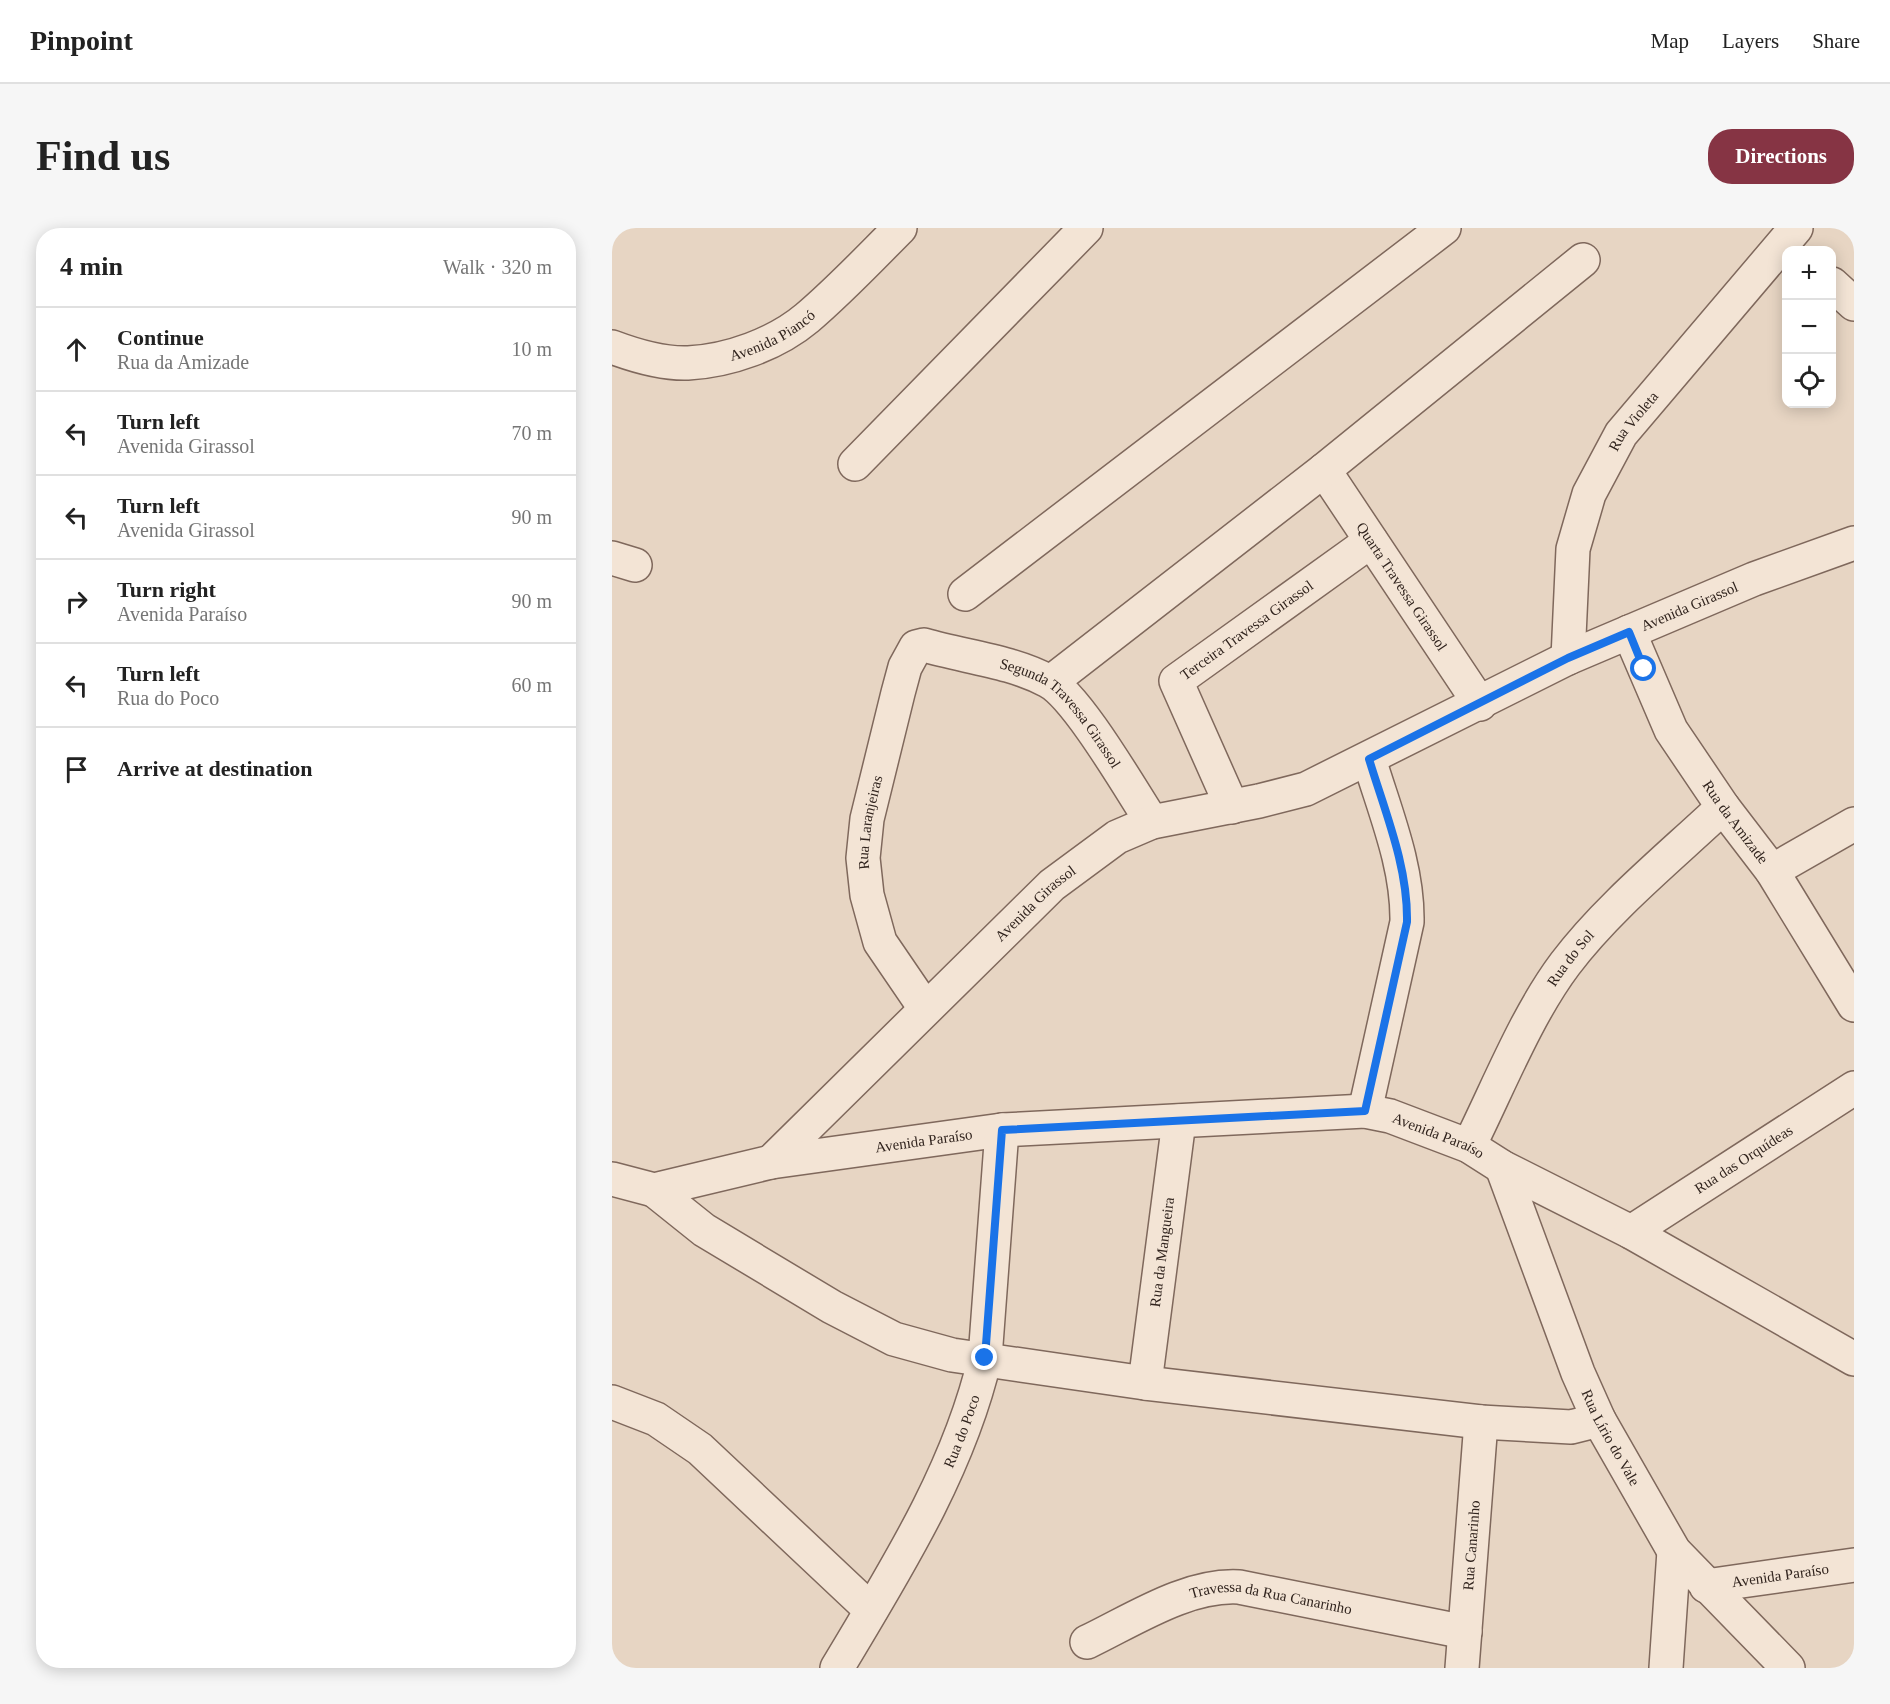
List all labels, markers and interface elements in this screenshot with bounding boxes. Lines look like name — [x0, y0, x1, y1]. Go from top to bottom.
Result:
text: Pinpoint — [30, 25, 133, 56]
text: Map — [1651, 29, 1689, 53]
text: Layers — [1722, 29, 1779, 53]
text: Share — [1812, 29, 1860, 53]
button: Directions — [1708, 129, 1854, 184]
text: Find us — [36, 133, 170, 179]
map controls — [1782, 246, 1836, 408]
button: + — [1782, 246, 1836, 300]
text: 4 min — [60, 252, 123, 281]
text: Walk · 320 m — [443, 256, 552, 278]
button: − — [1782, 300, 1836, 354]
street label: Avenida Piancó — [728, 307, 818, 364]
text: Continue — [117, 325, 204, 350]
icon: ahead — [60, 333, 93, 366]
text: 10 m — [511, 338, 552, 360]
text: Rua da Amizade — [117, 351, 249, 373]
button: locate — [1782, 354, 1836, 408]
street label: Rua Violeta — [1606, 388, 1662, 454]
text: Turn left — [117, 409, 200, 434]
icon: left — [60, 417, 93, 450]
text: 70 m — [511, 422, 552, 444]
text: Avenida Girassol — [117, 435, 255, 457]
text: Turn left — [117, 493, 200, 518]
icon: left — [60, 501, 93, 534]
text: 90 m — [511, 506, 552, 528]
text: Avenida Girassol — [117, 519, 255, 541]
street label: Quarta Travessa Girassol — [1353, 519, 1450, 654]
text: Turn right — [117, 577, 216, 602]
street label: Terceira Travessa Girassol — [1177, 577, 1316, 683]
street label: Avenida Girassol — [1639, 579, 1740, 634]
icon: right — [60, 585, 93, 618]
text: 90 m — [511, 590, 552, 612]
text: Avenida Paraíso — [117, 603, 247, 625]
street label: Segunda Travessa Girassol — [998, 655, 1124, 771]
route start — [1630, 655, 1656, 681]
text: Turn left — [117, 661, 200, 686]
icon: left — [60, 669, 93, 702]
text: 60 m — [511, 674, 552, 696]
text: Rua do Poco — [117, 687, 219, 709]
icon: arrive — [60, 753, 93, 786]
text: Arrive at destination — [117, 756, 313, 781]
street label: Rua Laranjeiras — [855, 774, 885, 870]
street label: Rua da Amizade — [1699, 778, 1772, 867]
street label: Avenida Girassol — [992, 862, 1079, 944]
street label: Rua do Sol — [1544, 927, 1597, 989]
street label: Avenida Paraíso — [1390, 1110, 1487, 1162]
street label: Rua das Orquídeas — [1692, 1122, 1796, 1197]
street label: Avenida Paraíso — [874, 1126, 973, 1155]
street label: Rua da Mangueira — [1147, 1196, 1177, 1308]
route end — [971, 1344, 997, 1370]
street label: Rua Lírio do Vale — [1578, 1387, 1643, 1489]
street label: Rua do Poco — [940, 1393, 983, 1470]
street label: Rua Canarinho — [1460, 1500, 1483, 1591]
street label: Avenida Paraíso — [1731, 1561, 1830, 1590]
street label: Travessa da Rua Canarinho — [1188, 1579, 1353, 1617]

